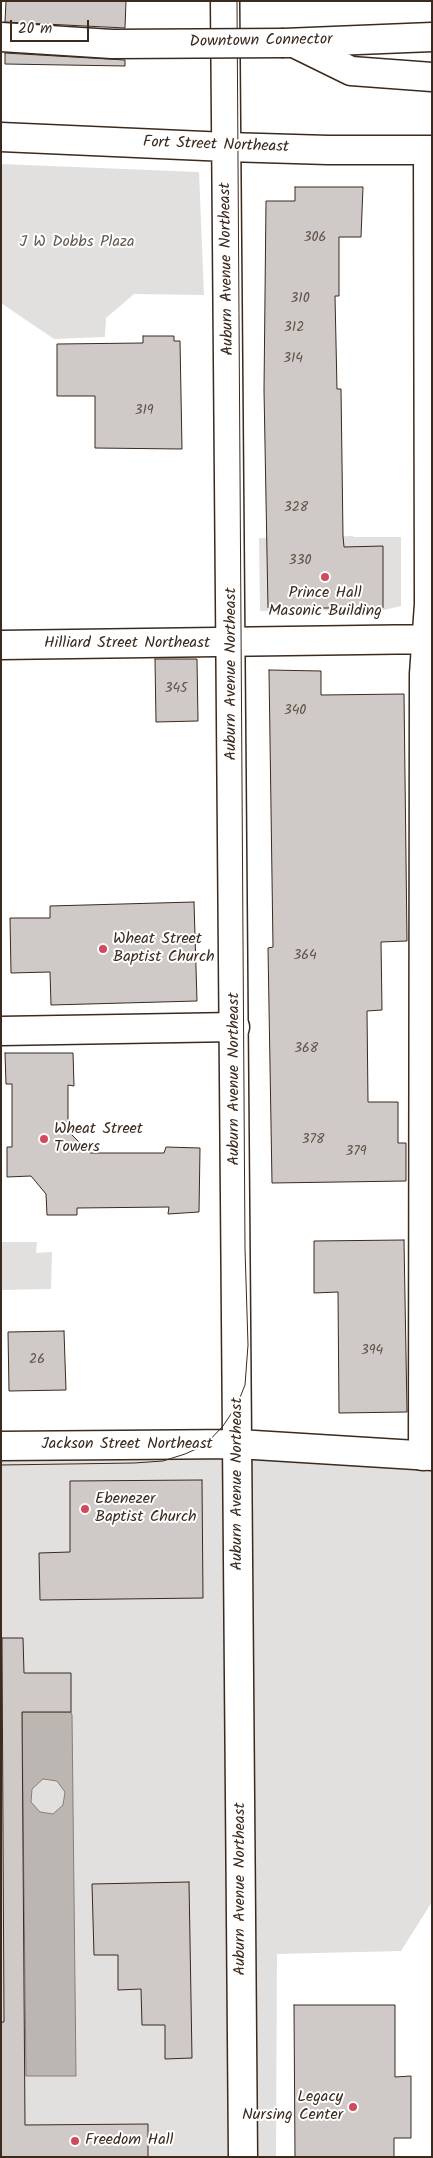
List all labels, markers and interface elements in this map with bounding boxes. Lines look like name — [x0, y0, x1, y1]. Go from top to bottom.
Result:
scale bar — [12, 10, 91, 42]
text: 20 m — [18, 17, 52, 41]
street label: Downtown Connector — [189, 31, 333, 53]
street label: Fort Street Northeast — [143, 134, 289, 158]
street label: Auburn Avenue Northeast — [217, 182, 239, 356]
house number: 306 — [304, 231, 326, 247]
park label: J W Dobbs Plaza — [19, 233, 135, 253]
house number: 310 — [290, 292, 310, 308]
house number: 312 — [284, 321, 304, 337]
house number: 314 — [283, 352, 303, 368]
house number: 319 — [134, 404, 154, 420]
house number: 328 — [284, 501, 308, 517]
house number: 330 — [289, 554, 311, 570]
marker: Prince Hall Masonic Building — [319, 571, 331, 583]
place label: Prince Hall Masonic Building — [268, 584, 382, 622]
street label: Auburn Avenue Northeast — [222, 587, 242, 761]
street label: Hilliard Street Northeast — [44, 634, 210, 654]
house number: 345 — [164, 682, 188, 698]
house number: 340 — [284, 704, 306, 720]
place label: Wheat Street Baptist Church — [113, 930, 215, 968]
marker: Wheat Street Baptist Church — [97, 943, 109, 955]
house number: 364 — [293, 949, 317, 965]
street label: Auburn Avenue Northeast — [225, 992, 245, 1166]
house number: 368 — [294, 1042, 318, 1058]
place label: Wheat Street Towers — [54, 1120, 143, 1158]
marker: Wheat Street Towers — [38, 1133, 50, 1145]
house number: 378 — [302, 1133, 324, 1149]
house number: 379 — [345, 1145, 367, 1161]
house number: 394 — [361, 1344, 383, 1360]
house number: 26 — [29, 1353, 45, 1369]
street label: Auburn Avenue Northeast — [228, 1397, 248, 1571]
street label: Jackson Street Northeast — [41, 1435, 213, 1455]
place label: Ebenezer Baptist Church — [95, 1490, 197, 1528]
marker: Ebenezer Baptist Church — [79, 1503, 91, 1515]
street label: Auburn Avenue Northeast — [231, 1802, 251, 1976]
place label: Legacy Nursing Center — [242, 2088, 343, 2126]
marker: Legacy Nursing Center — [347, 2101, 359, 2113]
place label: Freedom Hall — [85, 2131, 174, 2151]
marker: Freedom Hall — [69, 2135, 81, 2147]

